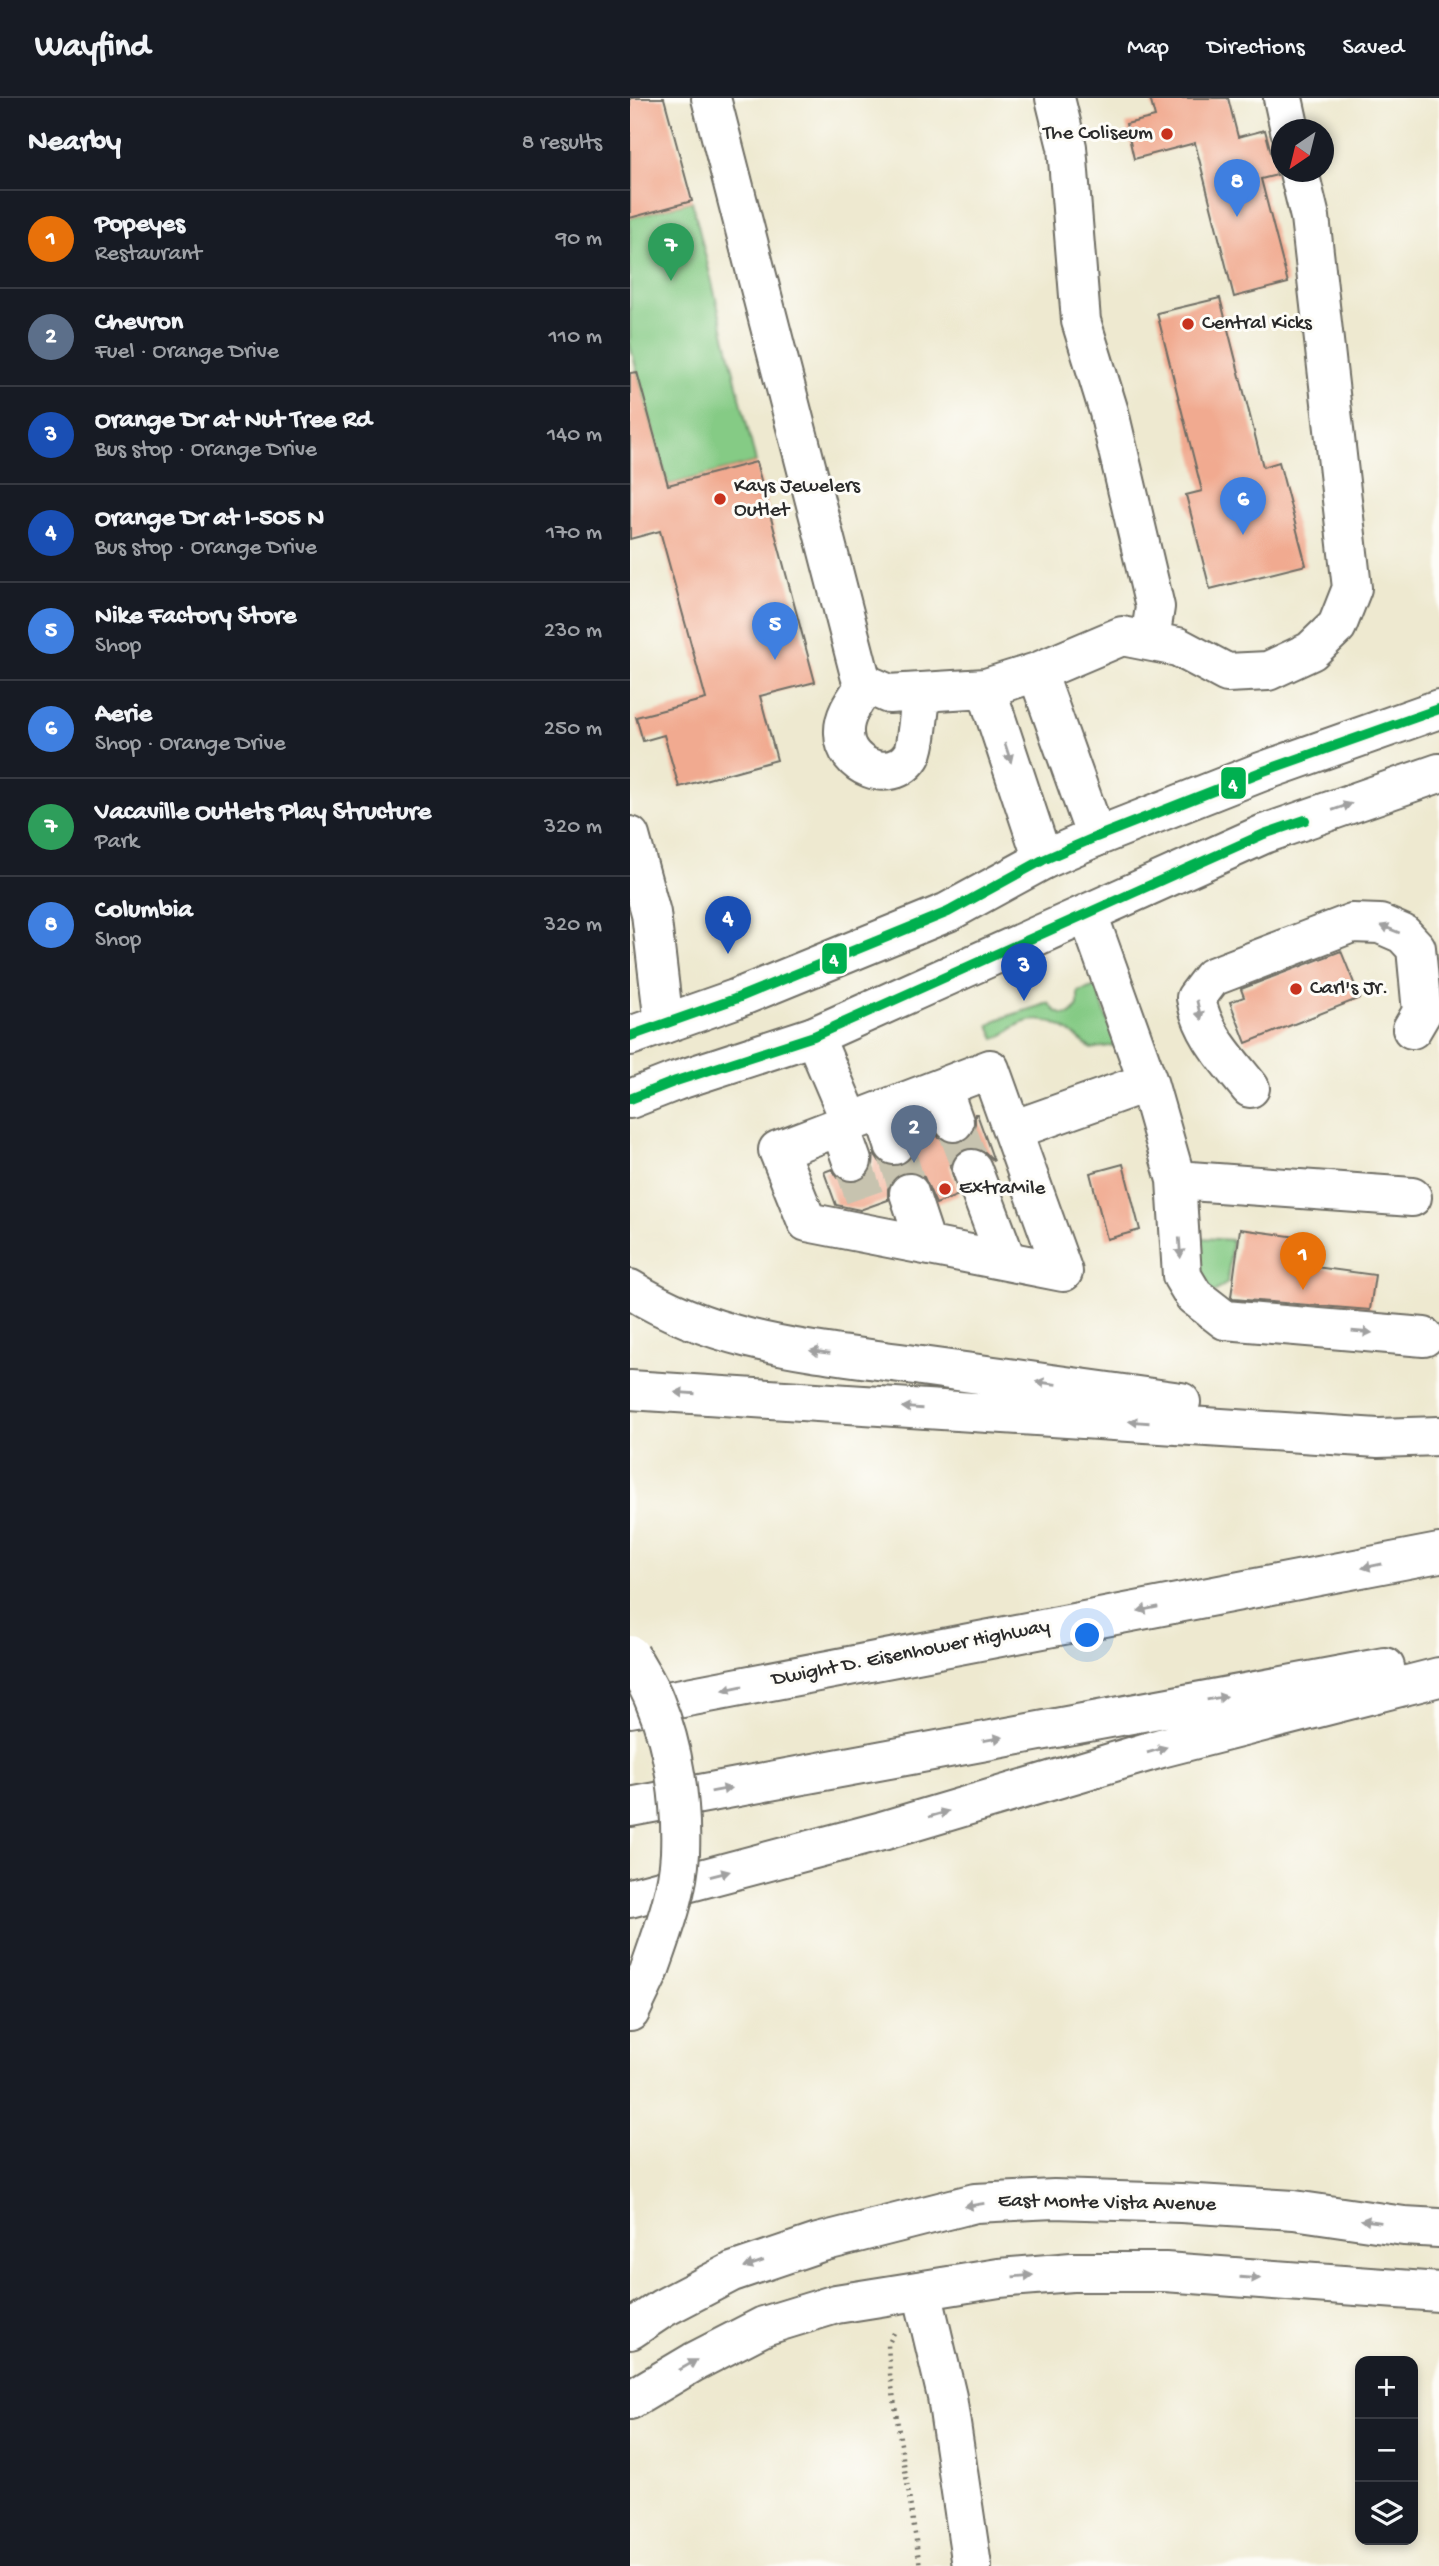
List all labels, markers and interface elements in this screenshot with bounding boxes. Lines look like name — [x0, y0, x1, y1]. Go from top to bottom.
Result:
text: Wayfind — [35, 29, 150, 67]
text: Map — [1127, 34, 1169, 63]
text: Directions — [1207, 34, 1305, 63]
text: Saved — [1343, 34, 1404, 63]
north arrow — [1271, 119, 1334, 182]
place label: The Coliseum — [1042, 122, 1153, 147]
text: Nearby — [28, 126, 121, 161]
marker: The Coliseum — [1159, 126, 1175, 142]
text: 8 results — [522, 130, 602, 157]
pin: 8 — [1214, 159, 1260, 217]
text: Popeyes — [95, 210, 185, 241]
pin: 7 — [648, 223, 694, 281]
text: 1 — [46, 226, 56, 253]
text: 90 m — [556, 226, 602, 253]
text: Restaurant — [95, 241, 202, 268]
text: Chevron — [95, 308, 183, 339]
place label: Central Kicks — [1202, 312, 1313, 337]
marker: Central Kicks — [1180, 316, 1196, 332]
text: 2 — [45, 324, 57, 351]
text: 110 m — [549, 324, 602, 351]
text: Fuel · Orange Drive — [95, 339, 279, 366]
text: Orange Dr at Nut Tree Rd — [95, 406, 372, 437]
text: 3 — [45, 422, 57, 449]
text: 140 m — [547, 422, 602, 449]
text: Bus stop · Orange Drive — [95, 437, 317, 464]
place label: Kays Jewelers Outlet — [734, 475, 861, 524]
pin: 6 — [1220, 477, 1266, 535]
marker: Kays Jewelers Outlet — [712, 491, 728, 507]
text: Orange Dr at I-505 N — [95, 504, 324, 535]
text: 4 — [46, 520, 56, 547]
text: 170 m — [546, 520, 602, 547]
text: Bus stop · Orange Drive — [95, 535, 317, 562]
text: Nike Factory Store — [95, 602, 296, 633]
pin: 5 — [752, 602, 798, 660]
text: 5 — [45, 618, 57, 645]
text: 230 m — [544, 618, 602, 645]
text: Shop — [95, 633, 141, 660]
text: Aerie — [95, 700, 152, 731]
text: 6 — [45, 716, 57, 743]
text: 250 m — [544, 716, 602, 743]
text: Shop · Orange Drive — [95, 731, 286, 758]
one-way arrow — [1003, 743, 1014, 764]
line badge: 4 — [1220, 766, 1247, 800]
text: 4 — [1228, 775, 1239, 798]
text: Vacaville Outlets Play Structure — [95, 798, 431, 829]
one-way arrow — [1332, 801, 1353, 812]
text: 7 — [45, 814, 57, 841]
text: 320 m — [544, 814, 602, 841]
text: Park — [95, 829, 139, 856]
text: Columbia — [95, 896, 193, 927]
pin: 4 — [705, 896, 751, 954]
text: 8 — [45, 912, 57, 939]
text: 320 m — [544, 912, 602, 939]
one-way arrow — [1379, 923, 1400, 934]
text: Shop — [95, 927, 141, 954]
line badge: 4 — [821, 942, 848, 975]
pin: 3 — [1001, 943, 1047, 1001]
text: 4 — [829, 950, 840, 973]
place label: Carl's Jr. — [1310, 977, 1388, 1002]
marker: Carl's Jr. — [1288, 981, 1304, 997]
one-way arrow — [1194, 999, 1205, 1021]
pin: 2 — [891, 1105, 937, 1163]
place label: ExtraMile — [959, 1177, 1047, 1202]
marker: ExtraMile — [937, 1181, 953, 1197]
pin: 1 — [1280, 1232, 1326, 1290]
one-way arrow — [1175, 1237, 1186, 1259]
one-way arrow — [1351, 1327, 1373, 1338]
one-way arrow — [809, 1346, 831, 1357]
one-way arrow — [1035, 1377, 1057, 1388]
one-way arrow — [674, 1388, 696, 1399]
one-way arrow — [901, 1402, 923, 1413]
one-way arrow — [1128, 1417, 1150, 1428]
one-way arrow — [1361, 1561, 1383, 1572]
one-way arrow — [1137, 1604, 1159, 1615]
street label: Dwight D. Eisenhower Highway — [768, 1615, 1052, 1694]
your location — [1070, 1618, 1104, 1652]
one-way arrow — [721, 1683, 743, 1694]
one-way arrow — [1206, 1692, 1228, 1703]
one-way arrow — [982, 1734, 1004, 1745]
one-way arrow — [1147, 1744, 1168, 1754]
one-way arrow — [710, 1784, 732, 1795]
one-way arrow — [929, 1808, 950, 1818]
one-way arrow — [709, 1868, 731, 1879]
street label: East Monte Vista Avenue — [998, 2190, 1217, 2218]
one-way arrow — [962, 2200, 984, 2211]
one-way arrow — [1360, 2215, 1382, 2226]
one-way arrow — [744, 2259, 765, 2270]
one-way arrow — [1013, 2270, 1035, 2281]
one-way arrow — [1240, 2273, 1262, 2284]
map controls — [1355, 2356, 1418, 2545]
button: + — [1355, 2356, 1418, 2419]
one-way arrow — [679, 2359, 698, 2371]
button: − — [1355, 2419, 1418, 2482]
button: layers — [1355, 2482, 1418, 2545]

